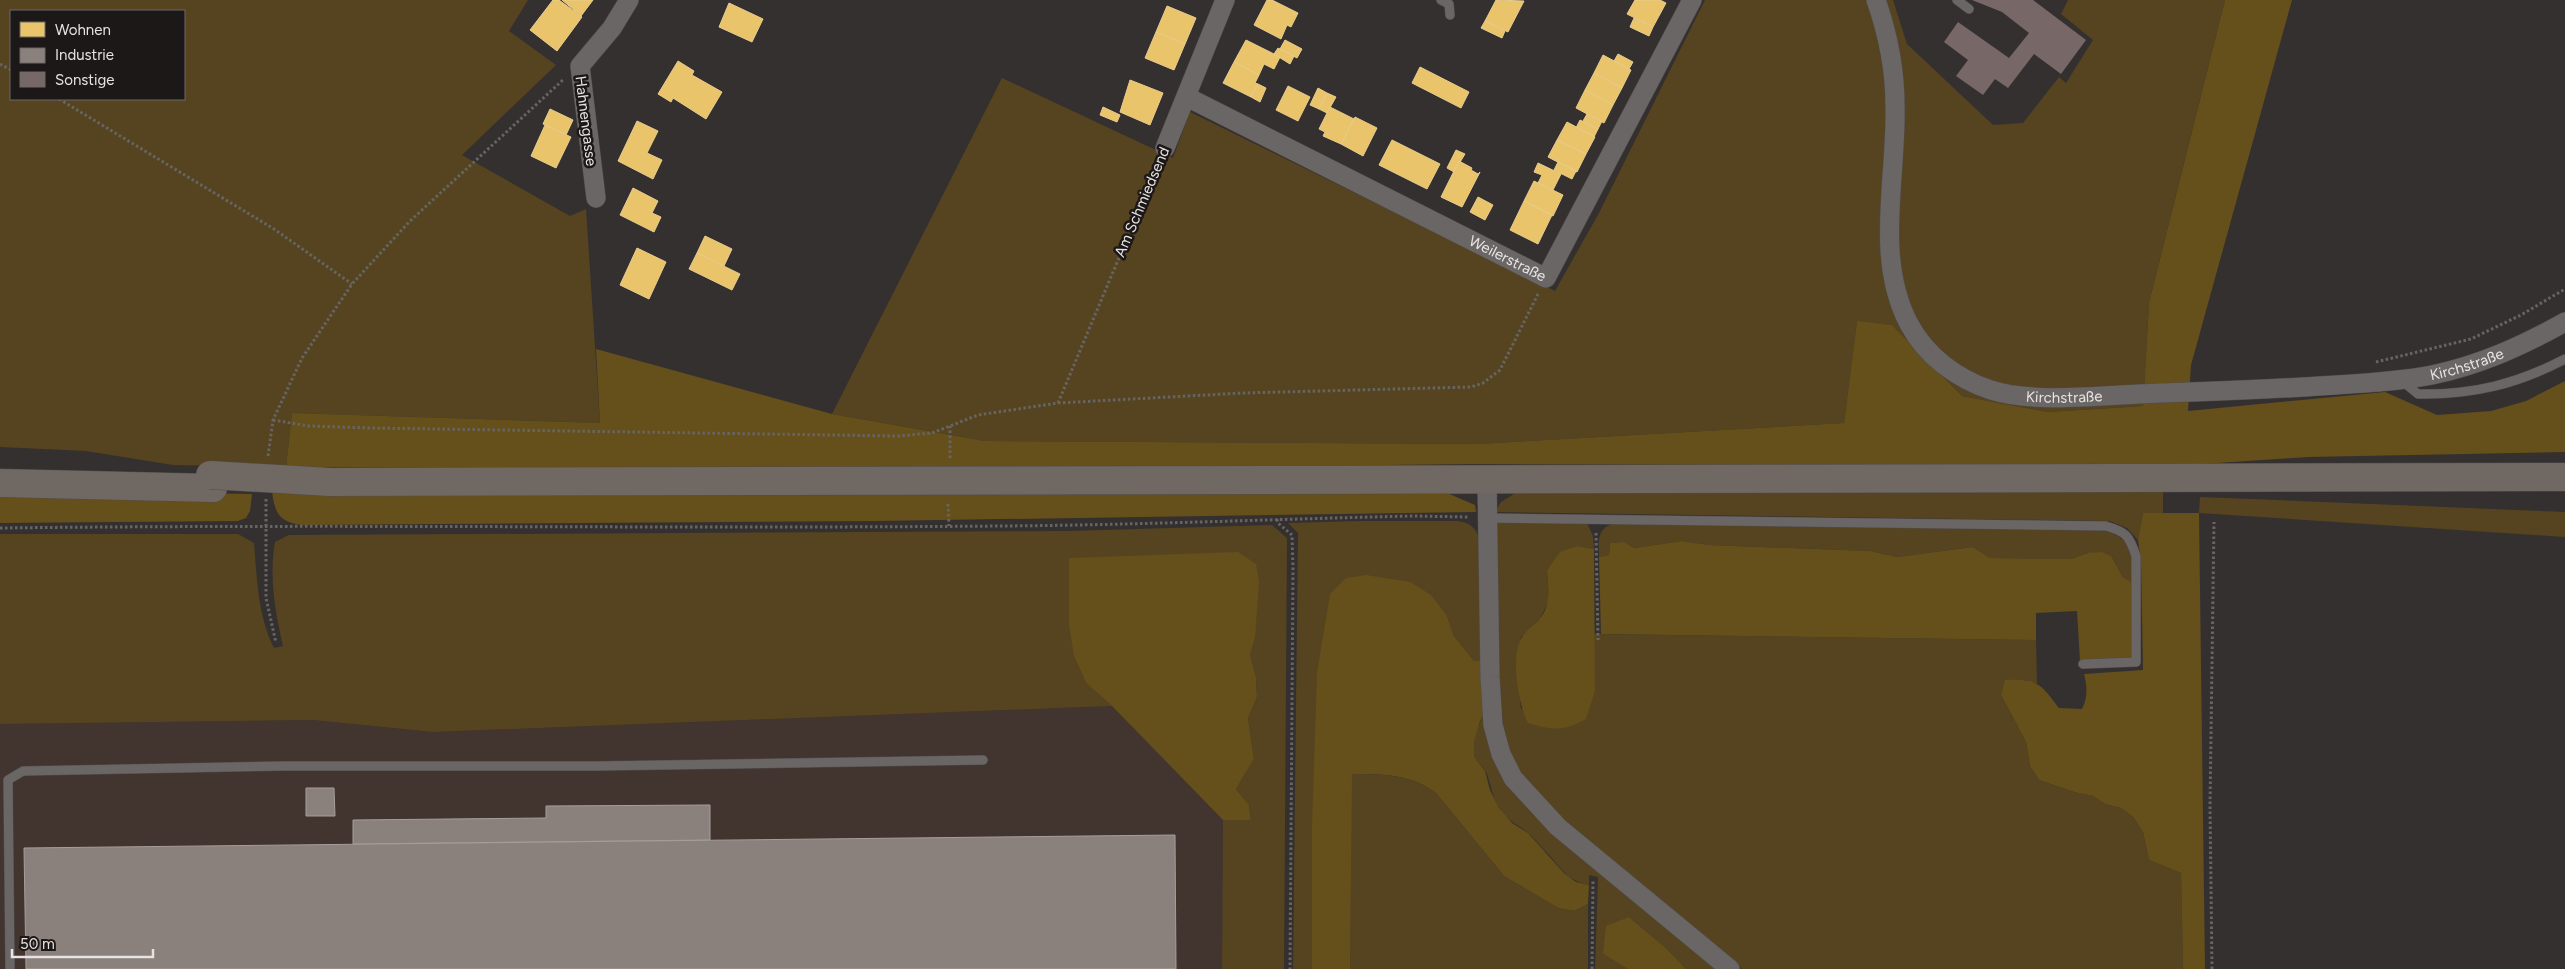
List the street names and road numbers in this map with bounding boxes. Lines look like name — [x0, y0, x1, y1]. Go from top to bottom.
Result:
street label: Hahnengasse — [572, 75, 600, 167]
street label: Am Schmiedsend — [1111, 144, 1173, 260]
street label: Weilerstraße — [1466, 232, 1549, 286]
street label: Kirchstraße — [2428, 344, 2506, 384]
street label: Kirchstraße — [2025, 387, 2103, 407]

